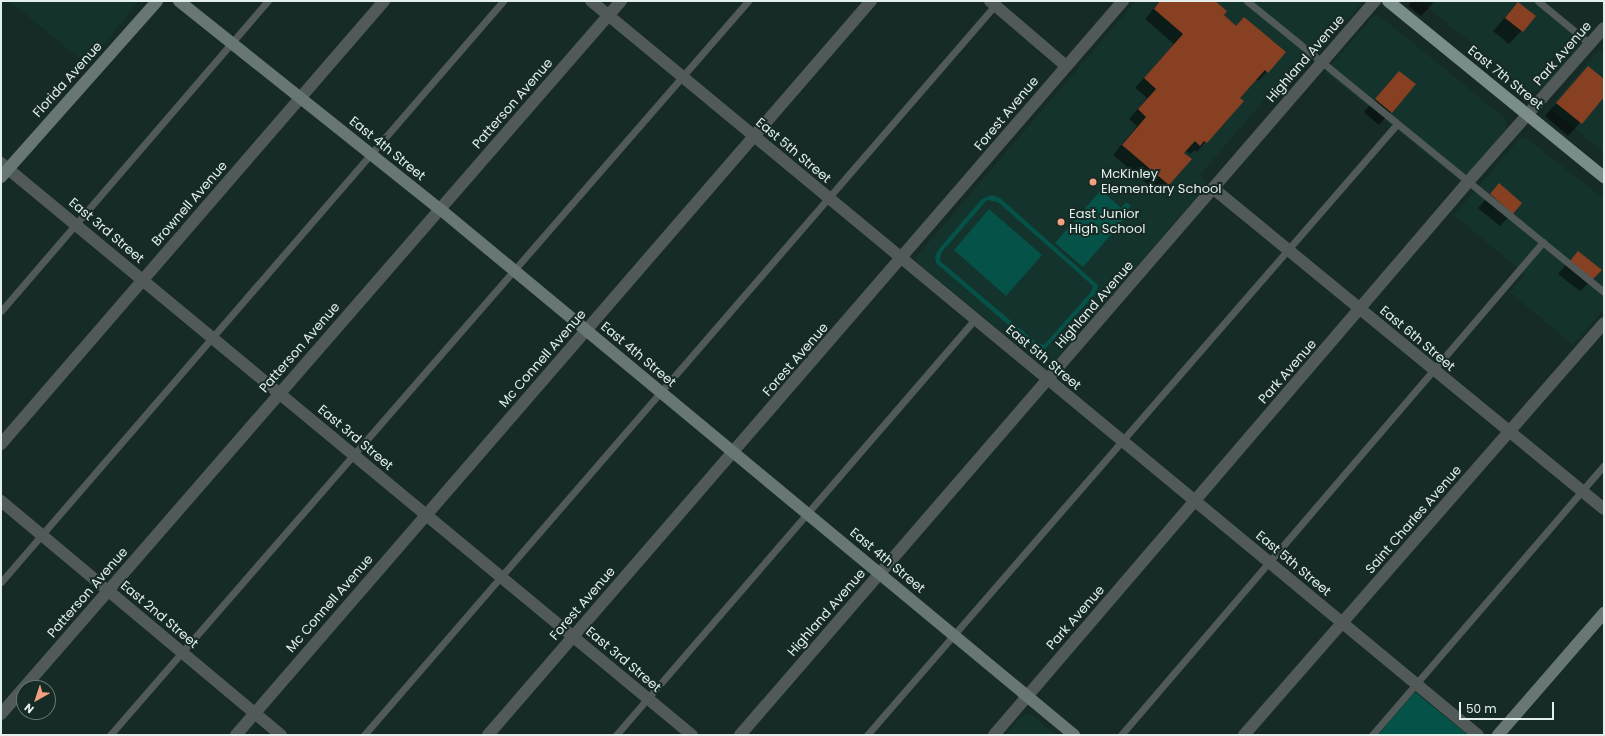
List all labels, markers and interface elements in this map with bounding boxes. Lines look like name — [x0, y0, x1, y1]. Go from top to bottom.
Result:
street label: Highland Avenue — [1264, 12, 1348, 106]
street label: Park Avenue — [1531, 19, 1595, 89]
street label: Florida Avenue — [30, 39, 106, 121]
street label: East 7th Street — [1464, 43, 1546, 113]
street label: Patterson Avenue — [470, 56, 556, 152]
street label: Forest Avenue — [972, 74, 1042, 154]
street label: East 4th Street — [346, 114, 428, 184]
street label: East 5th Street — [752, 115, 834, 187]
street label: Brownell Avenue — [149, 159, 231, 249]
place label: McKinley Elementary School — [1101, 167, 1222, 198]
marker: McKinley Elementary School — [1088, 177, 1098, 187]
street label: East 3rd Street — [65, 195, 147, 267]
place label: East Junior High School — [1069, 207, 1145, 238]
marker: East Junior High School — [1056, 217, 1066, 227]
street label: Highland Avenue — [1053, 258, 1137, 352]
street label: Patterson Avenue — [257, 300, 343, 396]
street label: East 6th Street — [1376, 303, 1458, 375]
street label: Mc Connell Avenue — [496, 307, 590, 411]
street label: East 4th Street — [597, 319, 679, 391]
street label: Forest Avenue — [760, 320, 832, 400]
street label: East 5th Street — [1002, 322, 1084, 394]
street label: Park Avenue — [1256, 337, 1320, 407]
street label: East 3rd Street — [314, 402, 396, 474]
street label: Saint Charles Avenue — [1363, 463, 1465, 577]
street label: East 4th Street — [846, 525, 928, 597]
street label: East 5th Street — [1252, 528, 1334, 600]
street label: Patterson Avenue — [45, 545, 131, 641]
street label: Mc Connell Avenue — [283, 552, 377, 656]
street label: Forest Avenue — [547, 564, 619, 644]
street label: Highland Avenue — [785, 566, 869, 660]
street label: East 2nd Street — [117, 578, 201, 652]
street label: Park Avenue — [1044, 583, 1108, 653]
street label: East 3rd Street — [582, 624, 664, 696]
north arrow — [16, 680, 56, 720]
scale bar — [1461, 694, 1556, 720]
text: N — [21, 700, 37, 717]
text: 50 m — [1466, 700, 1497, 717]

